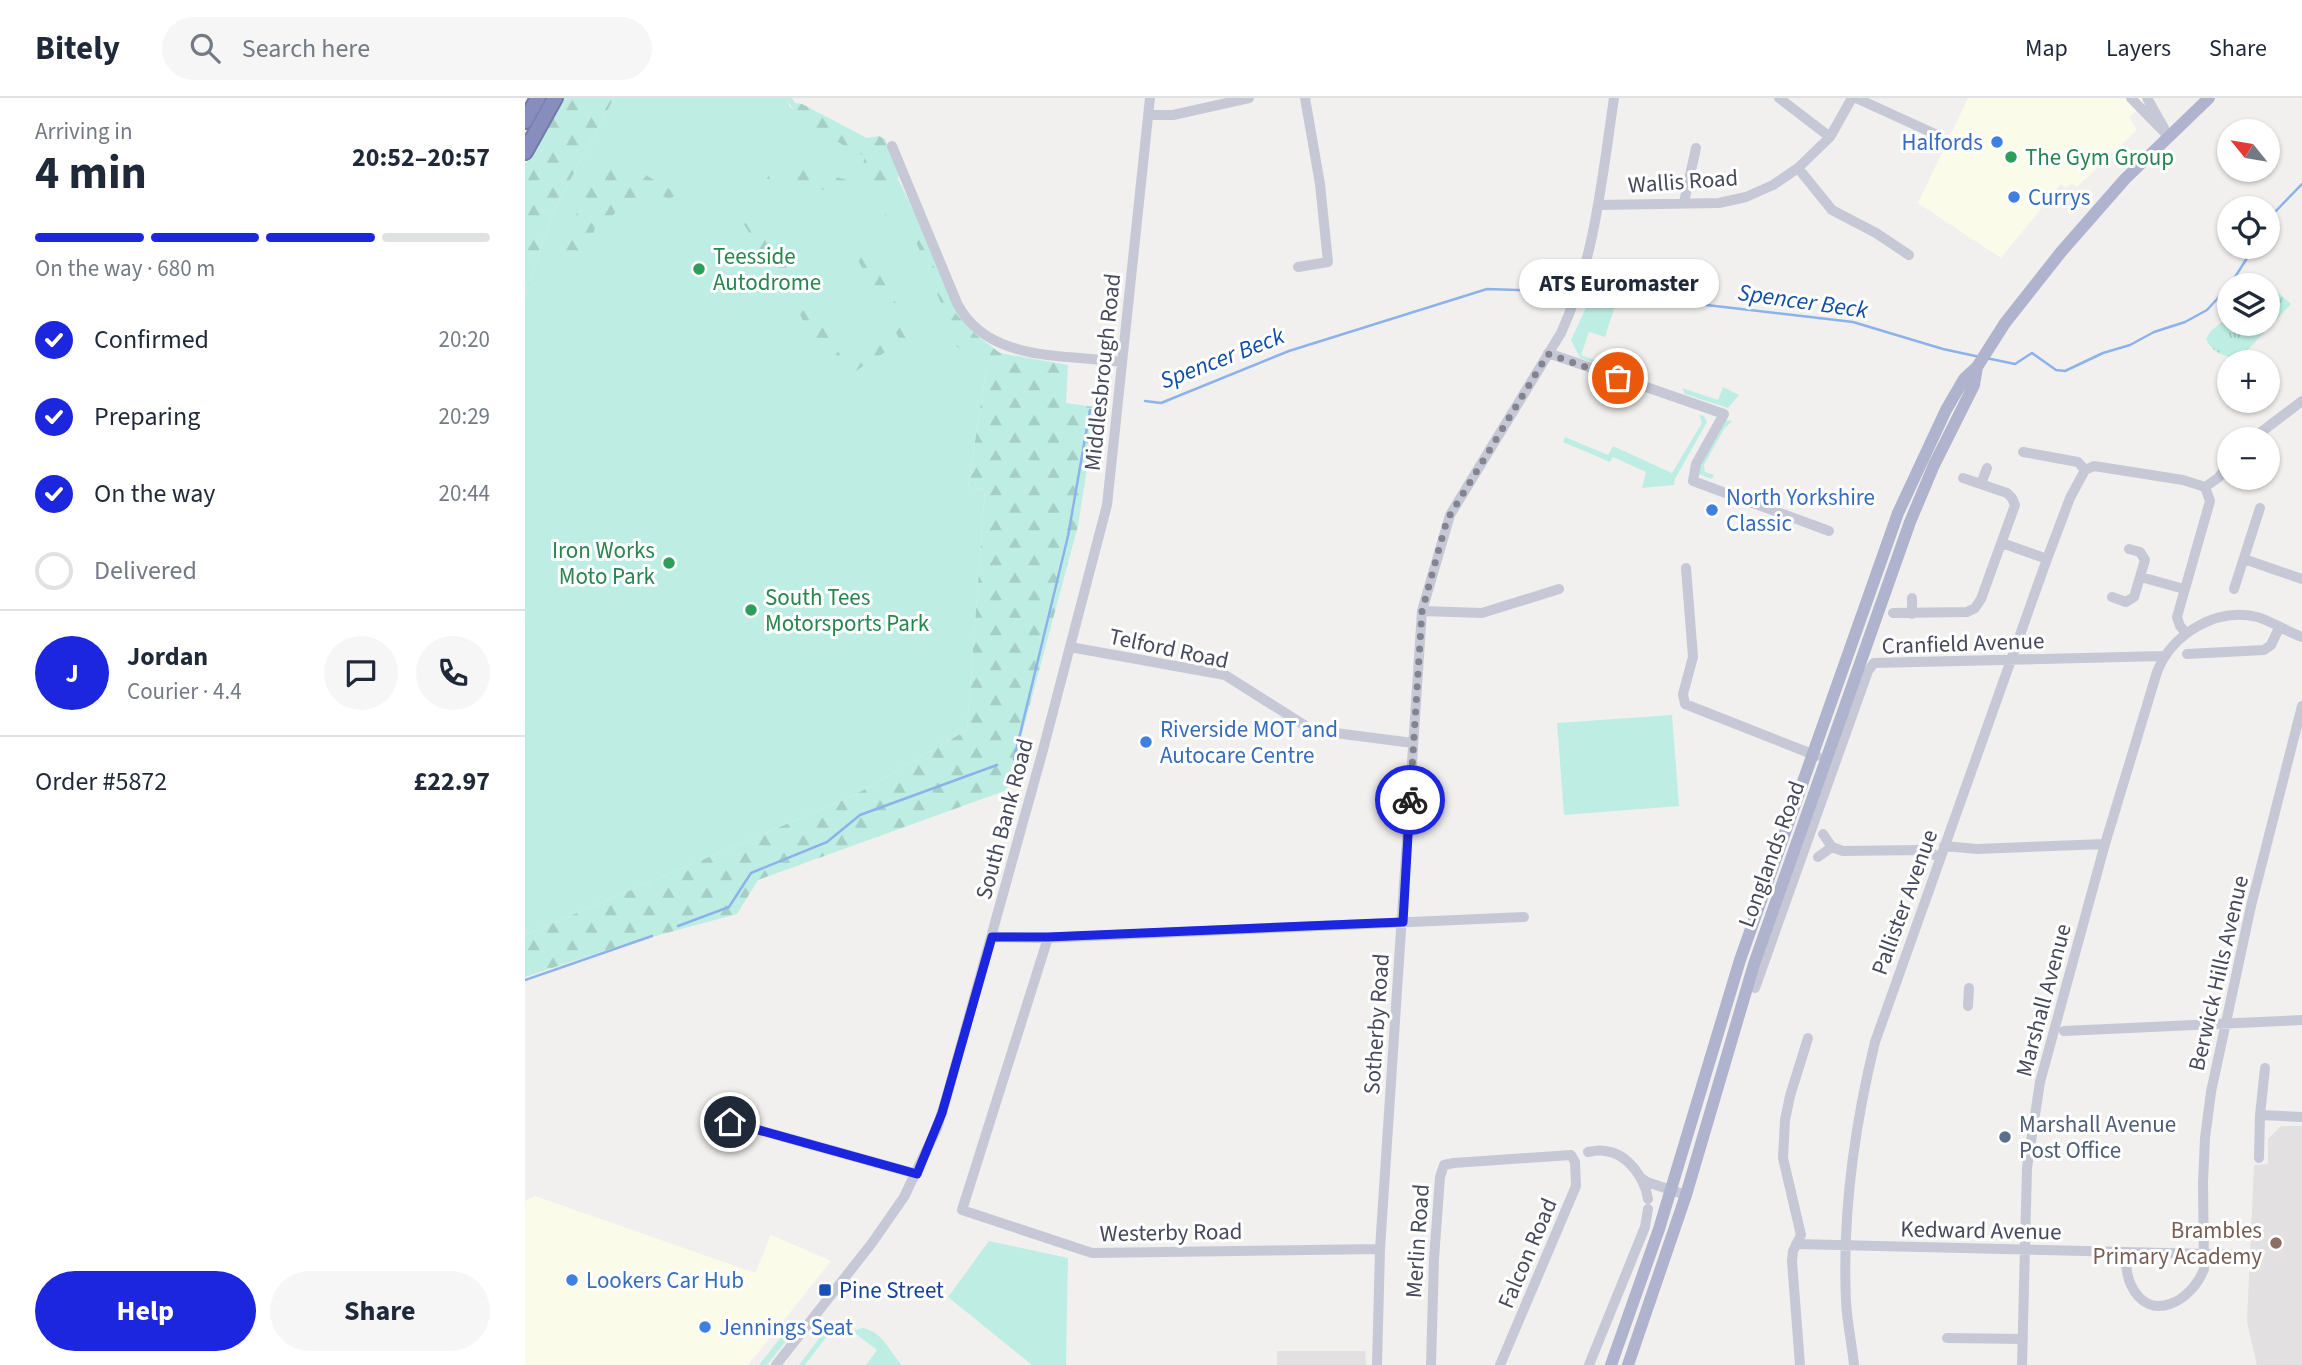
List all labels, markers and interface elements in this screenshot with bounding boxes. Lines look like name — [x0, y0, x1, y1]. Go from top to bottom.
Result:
search box — [162, 17, 652, 80]
text: Bitely — [35, 25, 120, 72]
icon: search — [186, 29, 224, 67]
text: Search here — [242, 30, 370, 67]
text: Map — [2025, 31, 2068, 66]
text: Layers — [2106, 31, 2171, 66]
text: Share — [2209, 31, 2267, 66]
text: Arriving in — [35, 115, 133, 148]
north arrow — [2217, 119, 2280, 182]
map controls — [2217, 119, 2280, 490]
place label: Halfords — [1901, 126, 1983, 159]
marker: Halfords — [1989, 134, 2005, 150]
text: 20:52–20:57 — [352, 139, 490, 176]
text: 4 min — [35, 141, 147, 206]
place label: The Gym Group — [2025, 141, 2174, 174]
marker: The Gym Group — [2003, 149, 2019, 165]
street label: Wallis Road — [1627, 161, 1739, 202]
place label: Currys — [2028, 181, 2090, 214]
marker: Currys — [2006, 189, 2022, 205]
button: locate — [2217, 196, 2280, 259]
place label: Teesside Autodrome — [713, 240, 821, 299]
text: On the way · 680 m — [35, 252, 215, 285]
callout: ATS Euromaster — [1518, 259, 1718, 308]
marker: Teesside Autodrome — [691, 261, 707, 277]
text: ATS Euromaster — [1539, 267, 1699, 300]
street label: Middlesbrough Road — [1076, 272, 1129, 472]
button: layers — [2217, 273, 2280, 336]
water label: Spencer Beck — [1736, 275, 1871, 328]
water label: Spencer Beck — [1155, 318, 1290, 398]
icon: check — [35, 321, 73, 359]
text: Confirmed — [94, 321, 209, 358]
text: 20:20 — [439, 323, 490, 356]
pin — [1588, 348, 1648, 408]
button: + — [2217, 350, 2280, 413]
icon: bag — [1599, 359, 1637, 397]
icon: check — [35, 398, 73, 436]
text: Preparing — [94, 398, 200, 435]
text: 20:29 — [439, 400, 490, 433]
button: − — [2217, 427, 2280, 490]
icon: check — [35, 475, 73, 513]
text: On the way — [94, 475, 215, 512]
text: 20:44 — [439, 477, 490, 510]
place label: North Yorkshire Classic — [1726, 481, 1875, 540]
marker: North Yorkshire Classic — [1704, 502, 1720, 518]
place label: Iron Works Moto Park — [552, 534, 656, 593]
text: Delivered — [94, 552, 197, 589]
marker: Iron Works Moto Park — [661, 555, 677, 571]
place label: South Tees Motorsports Park — [765, 581, 930, 640]
marker: South Tees Motorsports Park — [743, 602, 759, 618]
street label: Telford Road — [1106, 620, 1232, 677]
street label: Cranfield Avenue — [1881, 624, 2045, 663]
button: chat — [324, 636, 398, 710]
button: phone — [416, 636, 490, 710]
text: Jordan — [127, 638, 208, 675]
text: J — [65, 655, 79, 692]
text: Courier · 4.4 — [127, 675, 242, 708]
place label: Riverside MOT and Autocare Centre — [1160, 713, 1338, 772]
marker: Riverside MOT and Autocare Centre — [1138, 734, 1154, 750]
street label: South Bank Road — [967, 735, 1042, 903]
text: Order #5872 — [35, 763, 167, 800]
text: £22.97 — [414, 763, 490, 800]
courier — [1375, 765, 1445, 835]
street label: Longlands Road — [1730, 776, 1813, 932]
icon: bike — [1391, 781, 1429, 819]
street label: Pallister Avenue — [1863, 825, 1946, 979]
street label: Berwick Hills Avenue — [2180, 872, 2257, 1074]
street label: Marshall Avenue — [2007, 920, 2080, 1080]
street label: Sotherby Road — [1355, 952, 1398, 1096]
pin — [700, 1092, 760, 1152]
icon: home — [711, 1103, 749, 1141]
place label: Marshall Avenue Post Office — [2019, 1108, 2176, 1167]
marker: Marshall Avenue Post Office — [1997, 1129, 2013, 1145]
street label: Merlin Road — [1397, 1183, 1438, 1299]
street label: Falcon Road — [1489, 1193, 1566, 1314]
street label: Kedward Avenue — [1900, 1213, 2062, 1248]
place label: Brambles Primary Academy — [2092, 1214, 2262, 1273]
street label: Westerby Road — [1099, 1215, 1243, 1250]
marker: Brambles Primary Academy — [2268, 1235, 2284, 1251]
place label: Lookers Car Hub — [586, 1264, 744, 1297]
button: Help — [35, 1271, 256, 1351]
button: Share — [270, 1271, 490, 1351]
marker: Lookers Car Hub — [564, 1272, 580, 1288]
place label: Pine Street — [839, 1274, 944, 1307]
marker: Pine Street — [817, 1282, 833, 1298]
place label: Jennings Seat — [719, 1311, 853, 1344]
marker: Jennings Seat — [697, 1319, 713, 1335]

